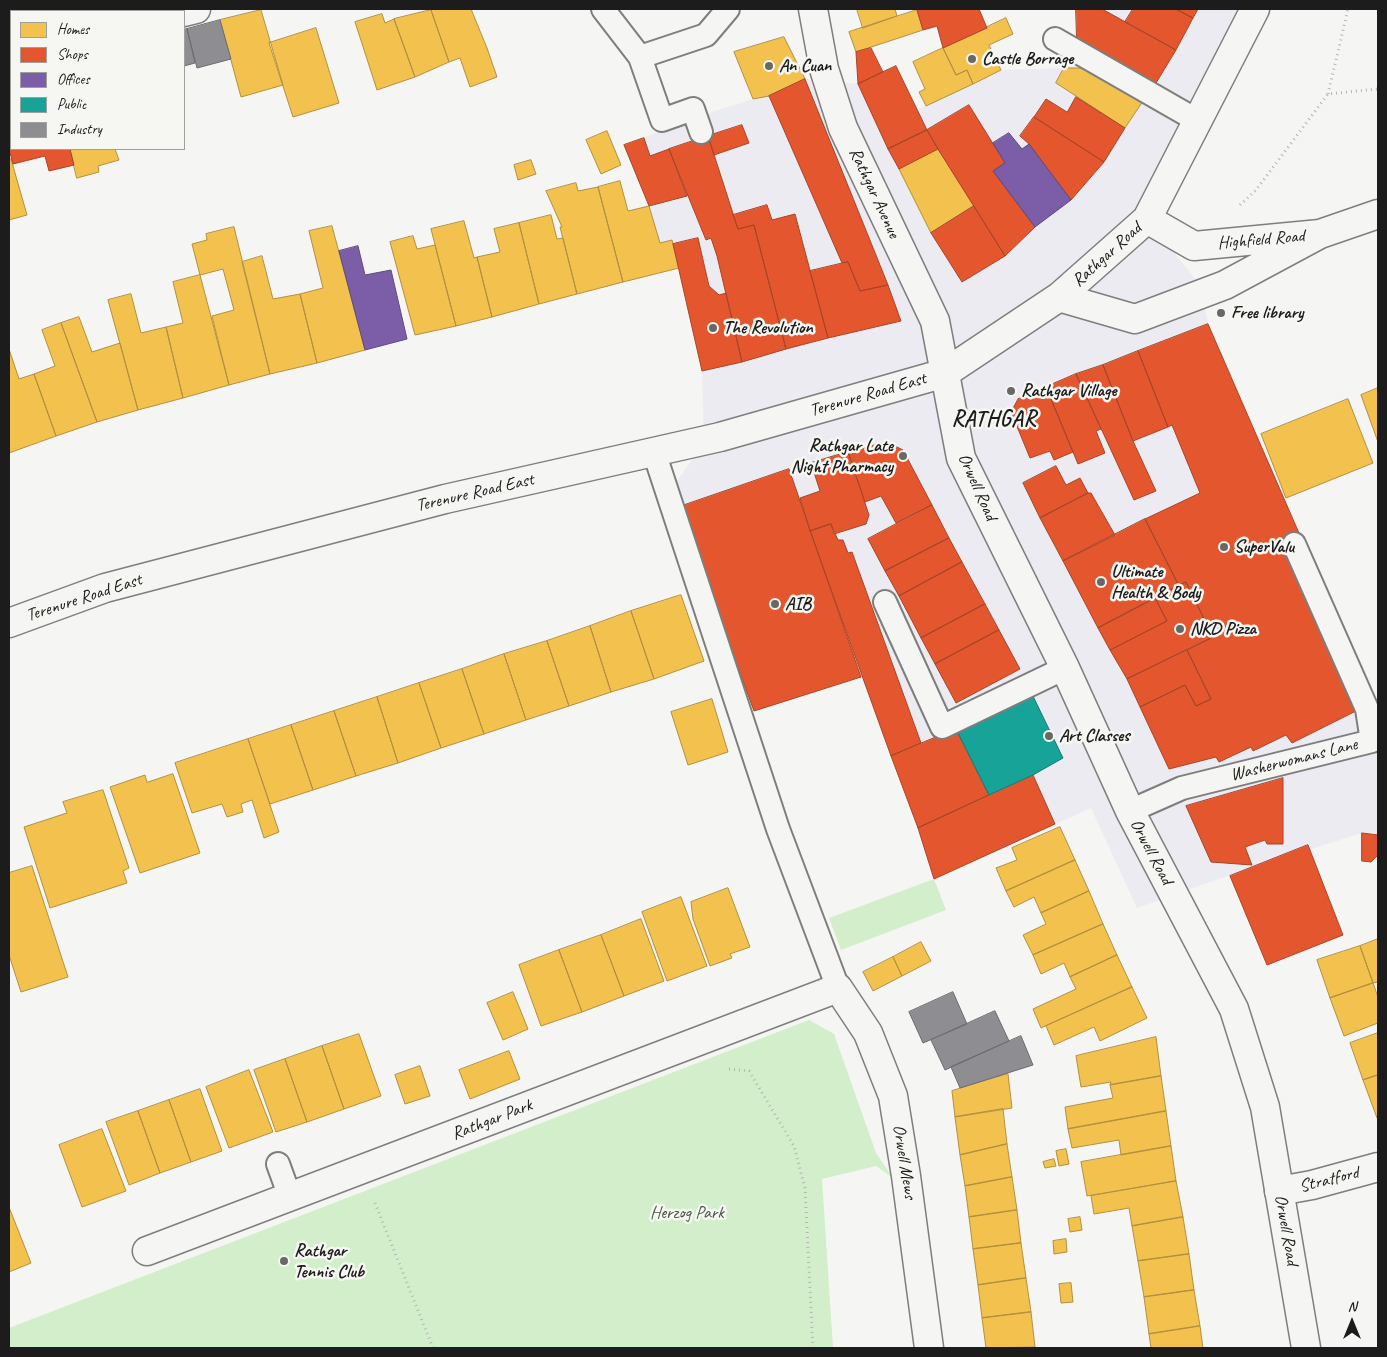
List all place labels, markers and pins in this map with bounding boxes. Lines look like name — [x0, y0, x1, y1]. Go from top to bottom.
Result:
place label: Castle Borrage — [982, 48, 1073, 70]
marker: Castle Borrage — [966, 53, 978, 65]
place label: An Cuan — [779, 55, 831, 77]
marker: An Cuan — [763, 60, 775, 72]
place label: Free library — [1231, 302, 1303, 324]
marker: Free library — [1215, 307, 1227, 319]
place label: The Revolution — [723, 317, 813, 339]
marker: The Revolution — [707, 322, 719, 334]
place label: Rathgar Village — [1021, 380, 1116, 402]
marker: Rathgar Village — [1005, 385, 1017, 397]
place label: Rathgar Late Night Pharmacy — [791, 435, 893, 478]
marker: Rathgar Late Night Pharmacy — [897, 450, 909, 462]
place label: SuperValu — [1234, 536, 1294, 558]
marker: SuperValu — [1218, 541, 1230, 553]
place label: Ultimate Health & Body — [1111, 561, 1200, 604]
marker: Ultimate Health & Body — [1095, 576, 1107, 588]
place label: AIB — [785, 593, 811, 615]
marker: AIB — [769, 598, 781, 610]
place label: NKD Pizza — [1190, 618, 1256, 640]
marker: NKD Pizza — [1174, 623, 1186, 635]
place label: Art Classes — [1059, 725, 1130, 747]
marker: Art Classes — [1043, 730, 1055, 742]
place label: Rathgar Tennis Club — [294, 1240, 364, 1282]
marker: Rathgar Tennis Club — [278, 1255, 290, 1267]

